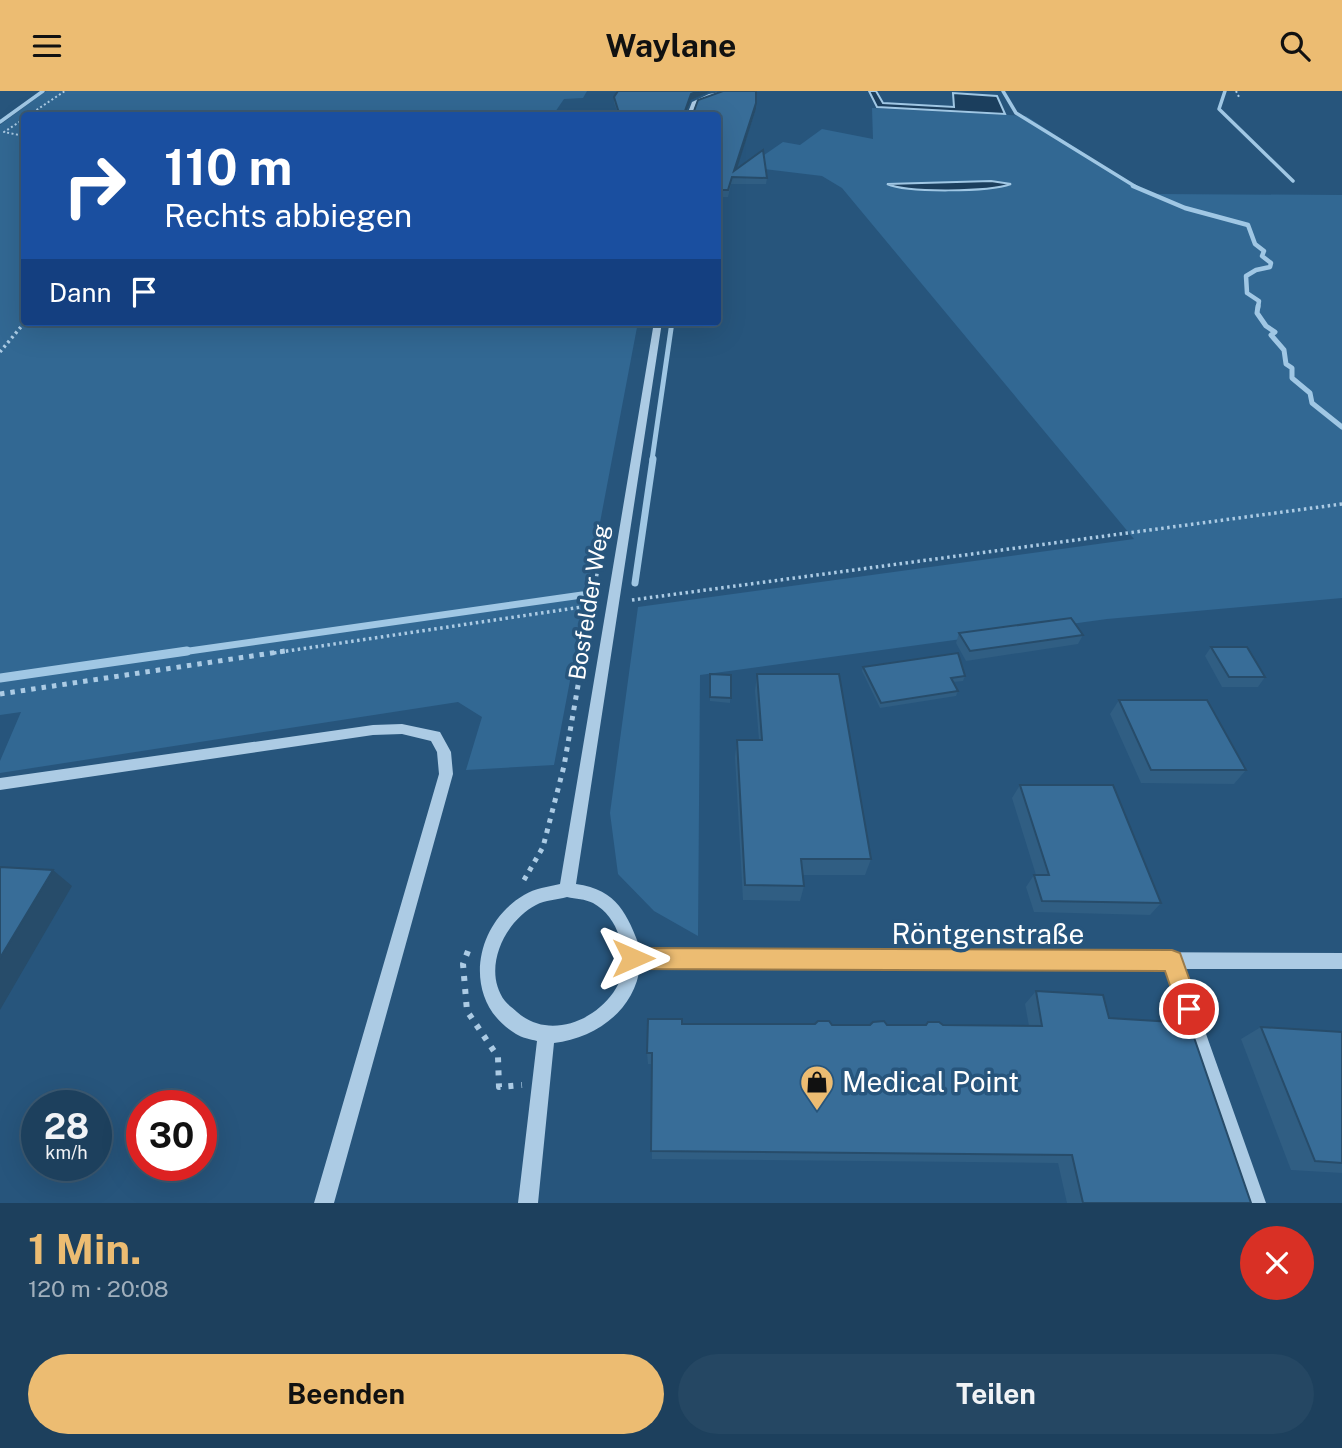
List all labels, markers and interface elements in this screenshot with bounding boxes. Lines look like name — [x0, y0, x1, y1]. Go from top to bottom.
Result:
icon: menu — [28, 27, 66, 65]
text: Waylane — [606, 27, 736, 64]
icon: search — [1276, 27, 1314, 65]
text: 110 m — [164, 138, 292, 196]
icon: right — [49, 140, 140, 231]
text: Rechts abbiegen — [164, 197, 412, 234]
icon: arrive — [125, 273, 163, 311]
text: Dann — [49, 277, 111, 308]
street label: Bosfelder Weg — [563, 522, 614, 682]
street label: Röntgenstraße — [892, 917, 1084, 950]
position arrow — [596, 921, 670, 995]
pin — [1159, 979, 1219, 1039]
icon: arrive — [1170, 990, 1208, 1028]
shop icon: Medical Point — [798, 1063, 836, 1112]
place label: Medical Point — [842, 1065, 1019, 1098]
speed limit sign: 30 — [126, 1090, 217, 1181]
text: 28 — [44, 1106, 89, 1147]
text: km/h — [45, 1142, 88, 1163]
text: 1 Min. — [28, 1224, 142, 1273]
button: close — [1240, 1226, 1314, 1300]
text: 120 m · 20:08 — [28, 1275, 169, 1302]
button: Beenden — [28, 1354, 664, 1434]
button: Teilen — [678, 1354, 1314, 1434]

